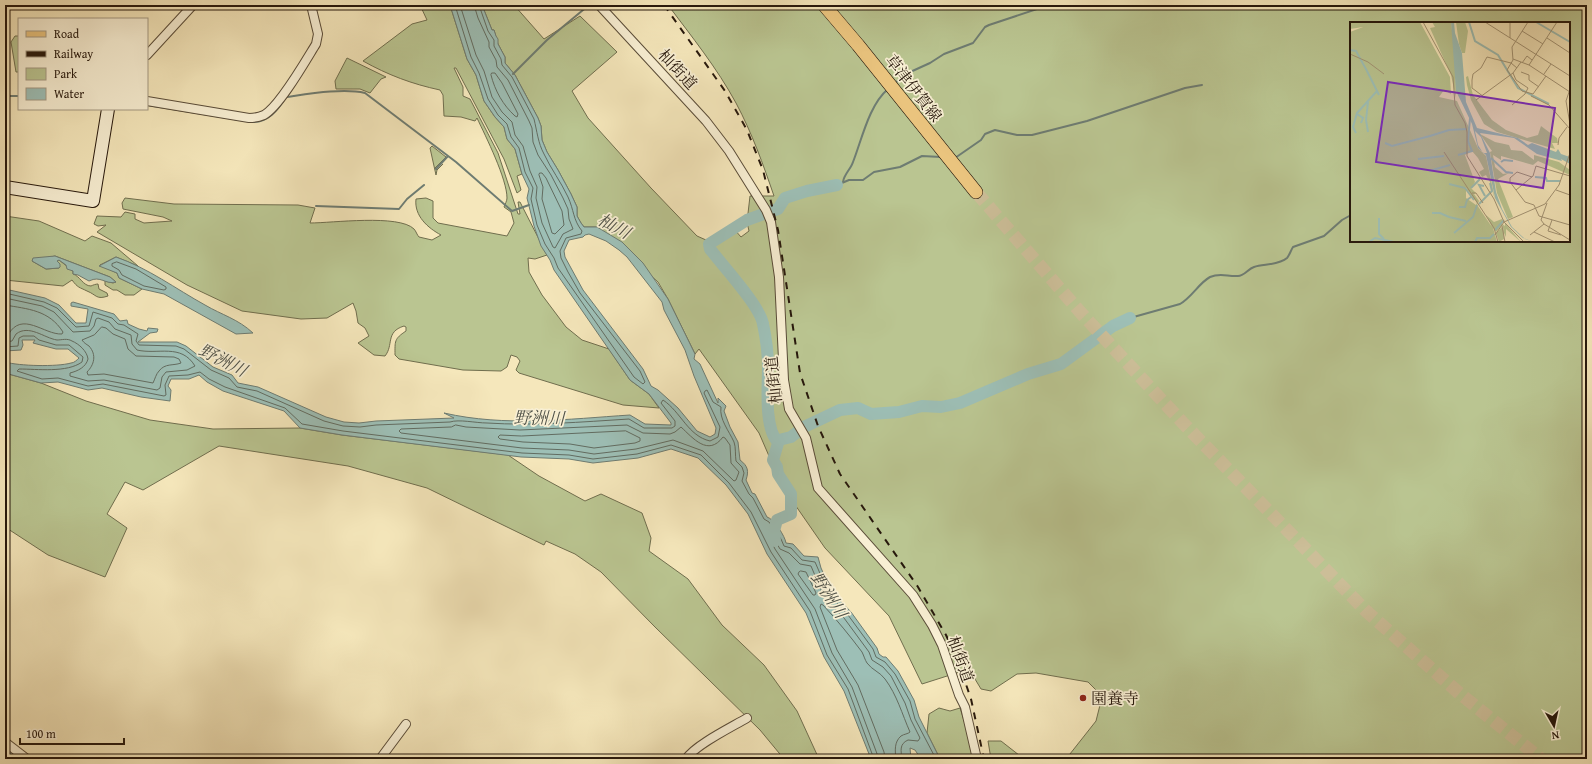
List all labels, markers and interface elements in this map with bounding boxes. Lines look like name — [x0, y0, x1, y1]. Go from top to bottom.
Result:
legend — [18, 18, 148, 110]
inset map — [1350, 22, 1570, 242]
text: Road — [54, 25, 80, 42]
street label: 杣街道 — [653, 43, 703, 95]
text: Railway — [54, 45, 93, 62]
street label: 草津伊賀線 — [880, 49, 948, 127]
text: Park — [54, 65, 78, 82]
text: Water — [54, 85, 84, 102]
water label: 杣川 — [593, 207, 637, 246]
water label: 野洲川 — [195, 337, 253, 383]
street label: 杣街道 — [759, 355, 787, 405]
water label: 野洲川 — [513, 405, 567, 430]
water label: 野洲川 — [805, 567, 855, 625]
street label: 杣街道 — [942, 632, 980, 686]
place label: 園養寺 — [1091, 686, 1139, 710]
marker: 園養寺 — [1078, 693, 1088, 703]
north arrow — [1534, 706, 1574, 746]
scale bar — [20, 720, 124, 746]
text: 100 m — [26, 725, 56, 742]
text: N — [1550, 727, 1560, 744]

